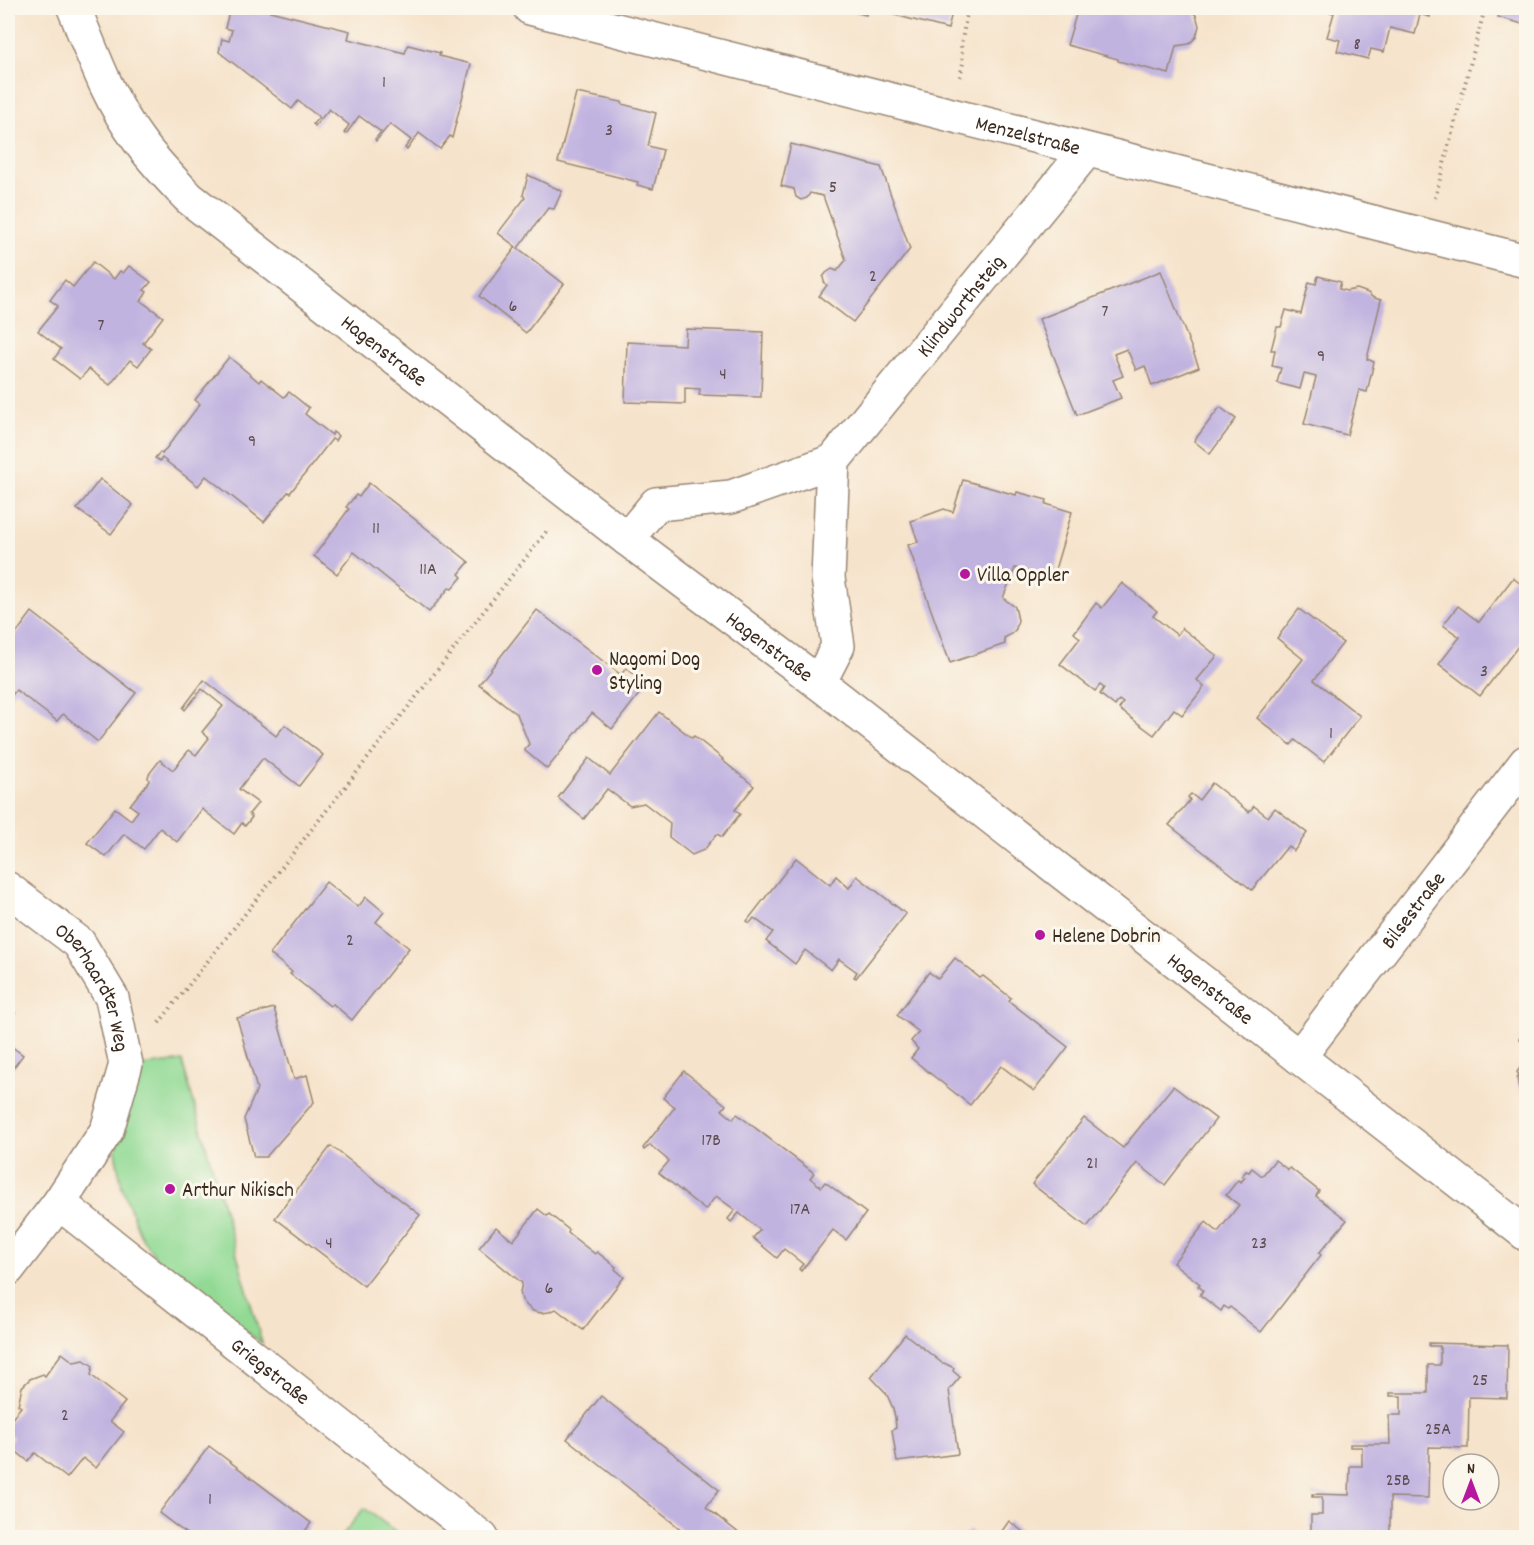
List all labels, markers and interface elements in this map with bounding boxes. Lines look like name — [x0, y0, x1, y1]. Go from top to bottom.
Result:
house number: 8 — [1353, 33, 1361, 58]
house number: 1 — [382, 71, 386, 96]
street label: Menzelstraße — [972, 110, 1083, 165]
house number: 3 — [605, 119, 613, 144]
house number: 5 — [829, 176, 837, 201]
street label: Klindworthsteig — [911, 249, 1014, 365]
house number: 2 — [869, 265, 877, 290]
house number: 6 — [509, 295, 517, 320]
house number: 7 — [1102, 300, 1109, 325]
street label: Hagenstraße — [333, 309, 432, 396]
house number: 7 — [98, 314, 105, 339]
house number: 9 — [1317, 345, 1325, 370]
house number: 4 — [719, 363, 727, 388]
house number: 9 — [248, 430, 256, 455]
house number: 11 — [372, 517, 380, 542]
house number: 11A — [419, 558, 437, 583]
place label: Villa Oppler — [977, 562, 1069, 592]
marker: Villa Oppler — [958, 567, 972, 581]
street label: Hagenstraße — [718, 606, 818, 691]
place label: Nagomi Dog Styling — [609, 646, 700, 700]
house number: 3 — [1480, 660, 1488, 685]
marker: Nagomi Dog Styling — [590, 663, 604, 677]
house number: 1 — [1329, 722, 1333, 747]
street label: Bilsestraße — [1375, 866, 1454, 956]
street label: Oberhaardter Weg — [47, 917, 135, 1055]
place label: Helene Dobrin — [1052, 923, 1161, 953]
marker: Helene Dobrin — [1033, 928, 1047, 942]
house number: 2 — [346, 929, 354, 954]
street label: Hagenstraße — [1159, 947, 1258, 1034]
house number: 17B — [701, 1129, 721, 1154]
house number: 21 — [1086, 1152, 1098, 1177]
place label: Arthur Nikisch — [182, 1177, 294, 1207]
marker: Arthur Nikisch — [163, 1182, 177, 1196]
house number: 17A — [790, 1198, 811, 1223]
house number: 4 — [325, 1232, 333, 1257]
house number: 23 — [1251, 1232, 1267, 1257]
house number: 6 — [545, 1277, 553, 1302]
street label: Griegstraße — [223, 1332, 315, 1414]
house number: 25 — [1472, 1369, 1488, 1394]
house number: 2 — [61, 1404, 69, 1429]
house number: 25A — [1425, 1418, 1451, 1443]
north arrow — [1441, 1452, 1501, 1512]
text: N — [1467, 1458, 1475, 1481]
house number: 25B — [1386, 1469, 1410, 1494]
house number: 1 — [208, 1488, 212, 1513]

